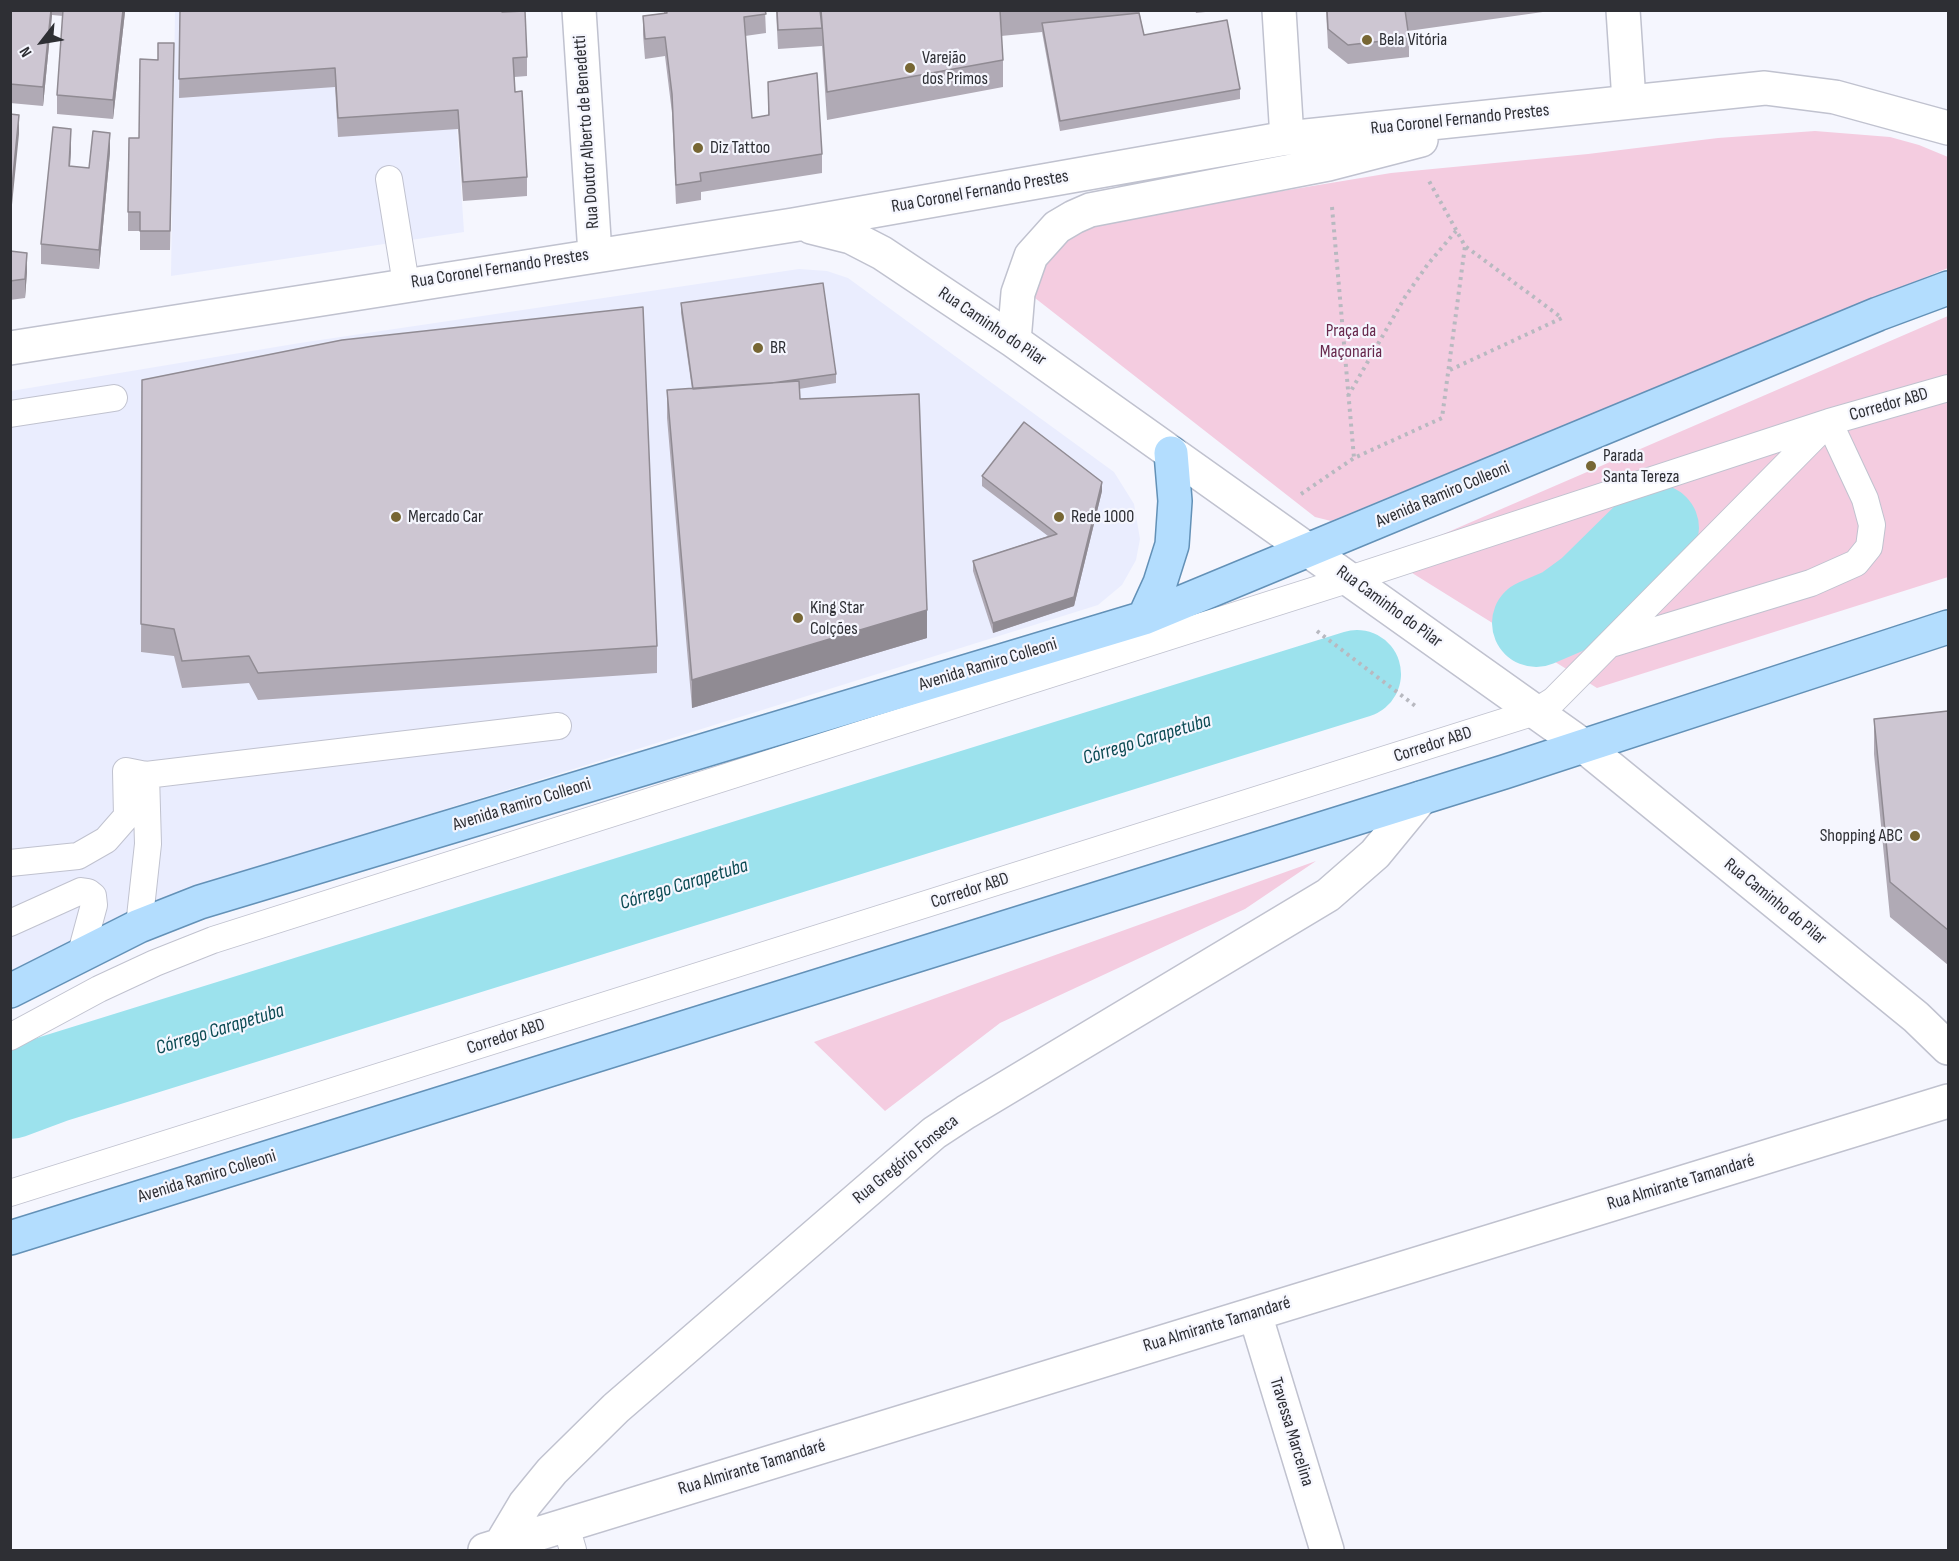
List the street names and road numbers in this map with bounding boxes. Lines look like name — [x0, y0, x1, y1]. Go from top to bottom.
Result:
street label: Rua Doutor Alberto de Benedetti — [569, 34, 605, 230]
street label: Rua Coronel Fernando Prestes — [1370, 100, 1550, 140]
street label: Rua Coronel Fernando Prestes — [890, 166, 1070, 218]
street label: Rua Coronel Fernando Prestes — [410, 244, 590, 294]
street label: Rua Caminho do Pilar — [934, 283, 1050, 371]
street label: Corredor ABD — [1847, 383, 1931, 427]
street label: Avenida Ramiro Colleoni — [1373, 457, 1513, 533]
street label: Rua Caminho do Pilar — [1332, 561, 1446, 653]
street label: Avenida Ramiro Colleoni — [916, 634, 1060, 696]
street label: Corredor ABD — [1391, 722, 1475, 768]
street label: Avenida Ramiro Colleoni — [450, 774, 594, 836]
street label: Rua Caminho do Pilar — [1719, 854, 1831, 950]
street label: Corredor ABD — [928, 868, 1012, 914]
street label: Corredor ABD — [464, 1014, 548, 1060]
street label: Rua Gregório Fonseca — [849, 1111, 963, 1209]
street label: Avenida Ramiro Colleoni — [135, 1146, 279, 1208]
street label: Rua Almirante Tamandaré — [1605, 1150, 1757, 1216]
street label: Rua Almirante Tamandaré — [1141, 1292, 1293, 1358]
street label: Travessa Marcelina — [1264, 1375, 1318, 1489]
street label: Rua Almirante Tamandaré — [676, 1435, 828, 1501]

